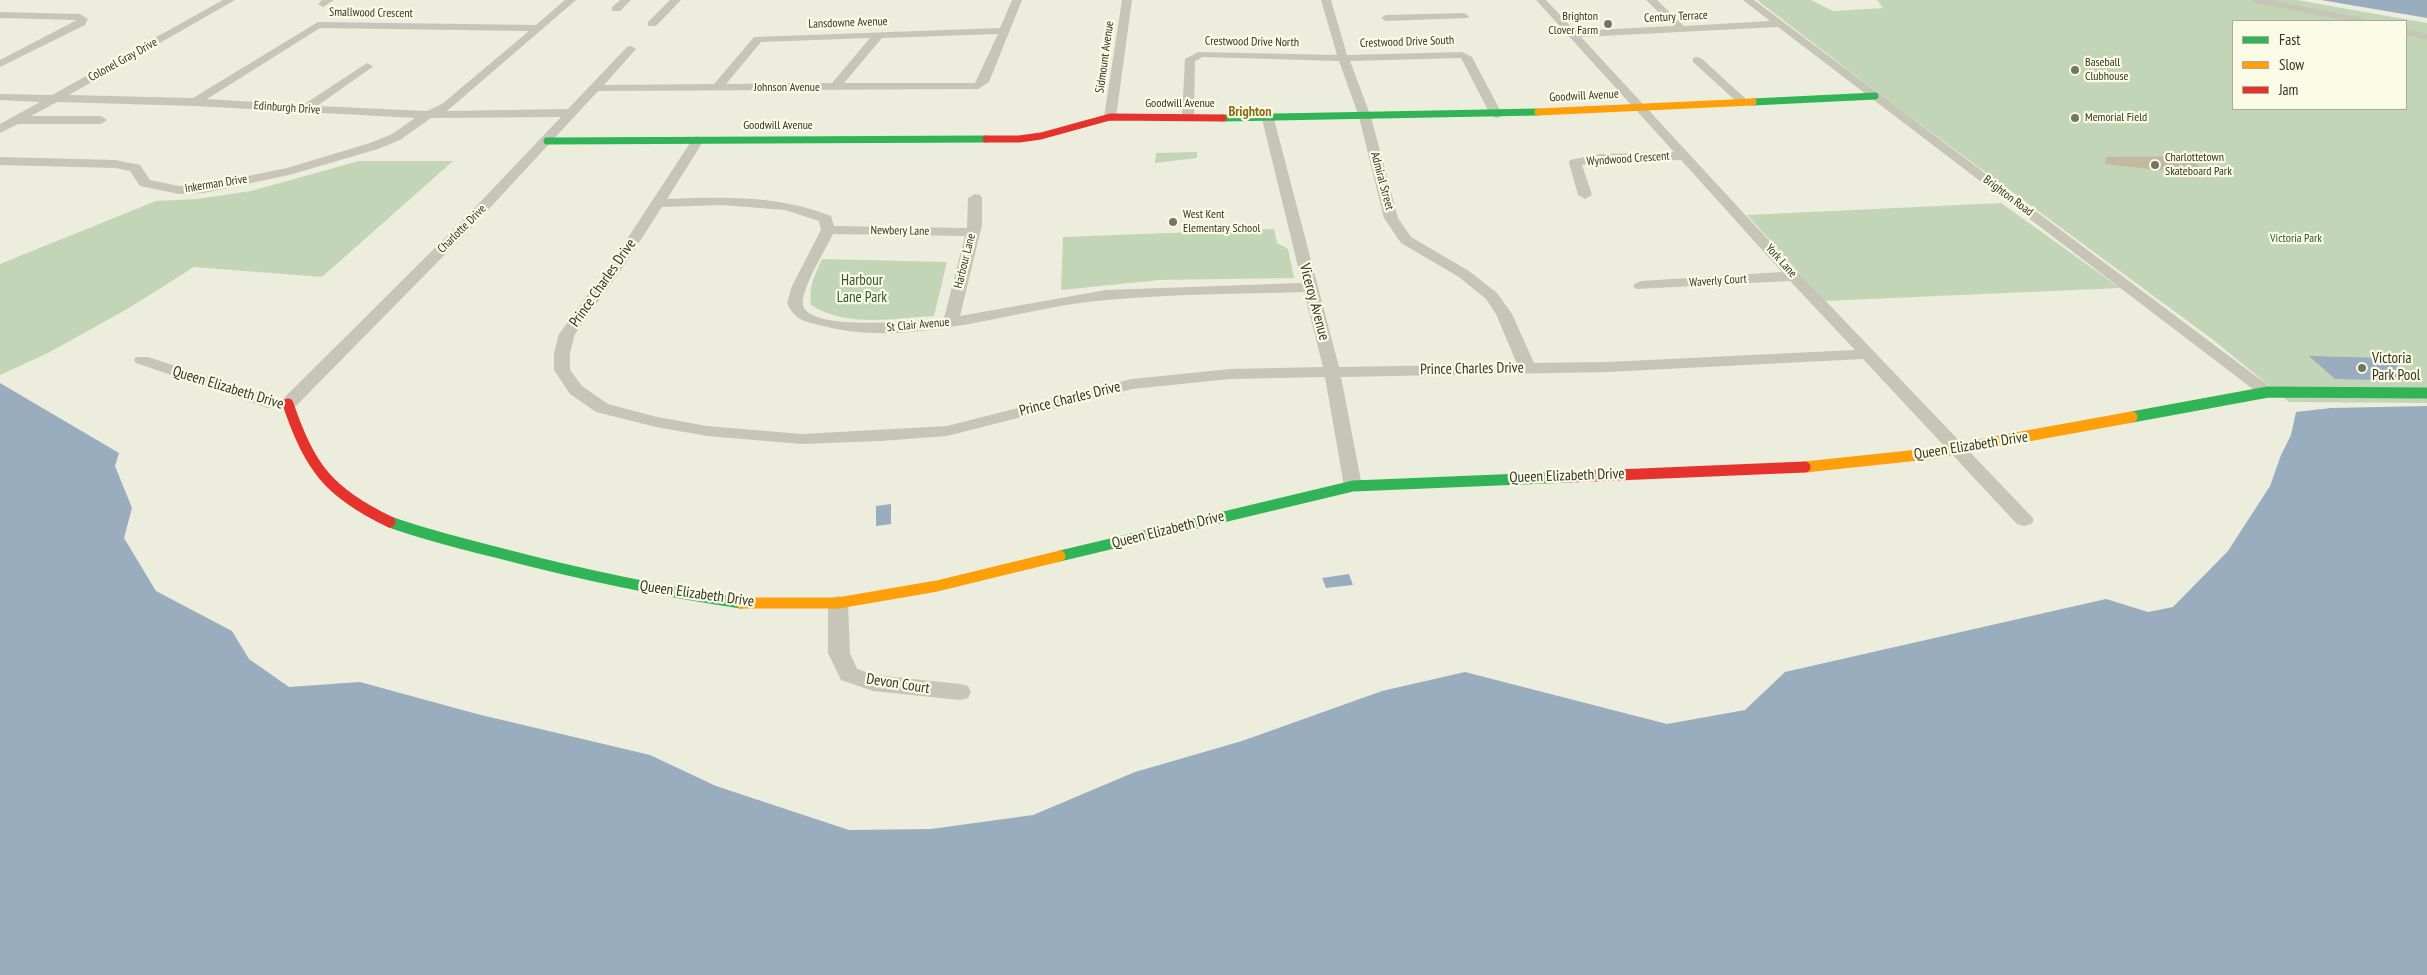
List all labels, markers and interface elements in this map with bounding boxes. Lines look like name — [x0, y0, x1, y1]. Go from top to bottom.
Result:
street label: Smallwood Crescent — [329, 5, 413, 21]
street label: Century Terrace — [1644, 8, 1708, 26]
place label: Brighton Clover Farm — [1548, 10, 1598, 38]
street label: Lansdowne Avenue — [808, 14, 888, 32]
marker: Brighton Clover Farm — [1602, 18, 1614, 30]
street label: Sidmount Avenue — [1093, 20, 1117, 94]
legend — [2232, 20, 2407, 110]
text: Fast — [2279, 30, 2300, 49]
street label: Crestwood Drive South — [1360, 33, 1454, 51]
street label: Crestwood Drive North — [1205, 34, 1299, 50]
street label: Colonel Gray Drive — [86, 35, 160, 85]
text: Slow — [2279, 55, 2304, 74]
place label: Baseball Clubhouse — [2085, 56, 2128, 84]
marker: Baseball Clubhouse — [2069, 64, 2081, 76]
text: Jam — [2279, 80, 2298, 99]
street label: Johnson Avenue — [754, 81, 820, 95]
street label: Goodwill Avenue — [1549, 87, 1619, 105]
street label: Goodwill Avenue — [1145, 97, 1215, 111]
street label: Edinburgh Drive — [253, 98, 321, 118]
district label: Brighton — [1228, 104, 1272, 120]
place label: Memorial Field — [2085, 111, 2147, 125]
marker: Memorial Field — [2069, 112, 2081, 124]
street label: Goodwill Avenue — [743, 119, 813, 133]
street label: Wyndwood Crescent — [1586, 149, 1670, 169]
street label: Admiral Street — [1367, 150, 1397, 212]
place label: Charlottetown Skateboard Park — [2165, 151, 2232, 179]
marker: Charlottetown Skateboard Park — [2149, 159, 2161, 171]
street label: Inkerman Drive — [184, 172, 248, 196]
street label: Brighton Road — [1980, 173, 2036, 219]
street label: Charlotte Drive — [435, 202, 489, 256]
place label: West Kent Elementary School — [1183, 208, 1260, 236]
marker: West Kent Elementary School — [1167, 216, 1179, 228]
street label: Newbery Lane — [871, 223, 929, 239]
street label: Harbour Lane — [951, 232, 979, 290]
park label: Victoria Park — [2270, 232, 2322, 246]
street label: Prince Charles Drive — [566, 235, 640, 331]
street label: York Lane — [1762, 241, 1800, 281]
street label: Viceroy Avenue — [1295, 262, 1333, 342]
park label: Harbour Lane Park — [837, 272, 887, 307]
street label: Waverly Court — [1689, 272, 1747, 290]
street label: St Clair Avenue — [886, 315, 950, 335]
place label: Victoria Park Pool — [2372, 350, 2420, 385]
street label: Prince Charles Drive — [1420, 359, 1524, 379]
marker: Victoria Park Pool — [2356, 362, 2368, 374]
street label: Queen Elizabeth Drive — [170, 363, 286, 413]
street label: Prince Charles Drive — [1018, 378, 1122, 420]
street label: Queen Elizabeth Drive — [1913, 428, 2029, 464]
street label: Queen Elizabeth Drive — [1509, 465, 1625, 487]
street label: Queen Elizabeth Drive — [1110, 507, 1226, 553]
street label: Queen Elizabeth Drive — [639, 577, 755, 611]
street label: Devon Court — [865, 670, 931, 698]

